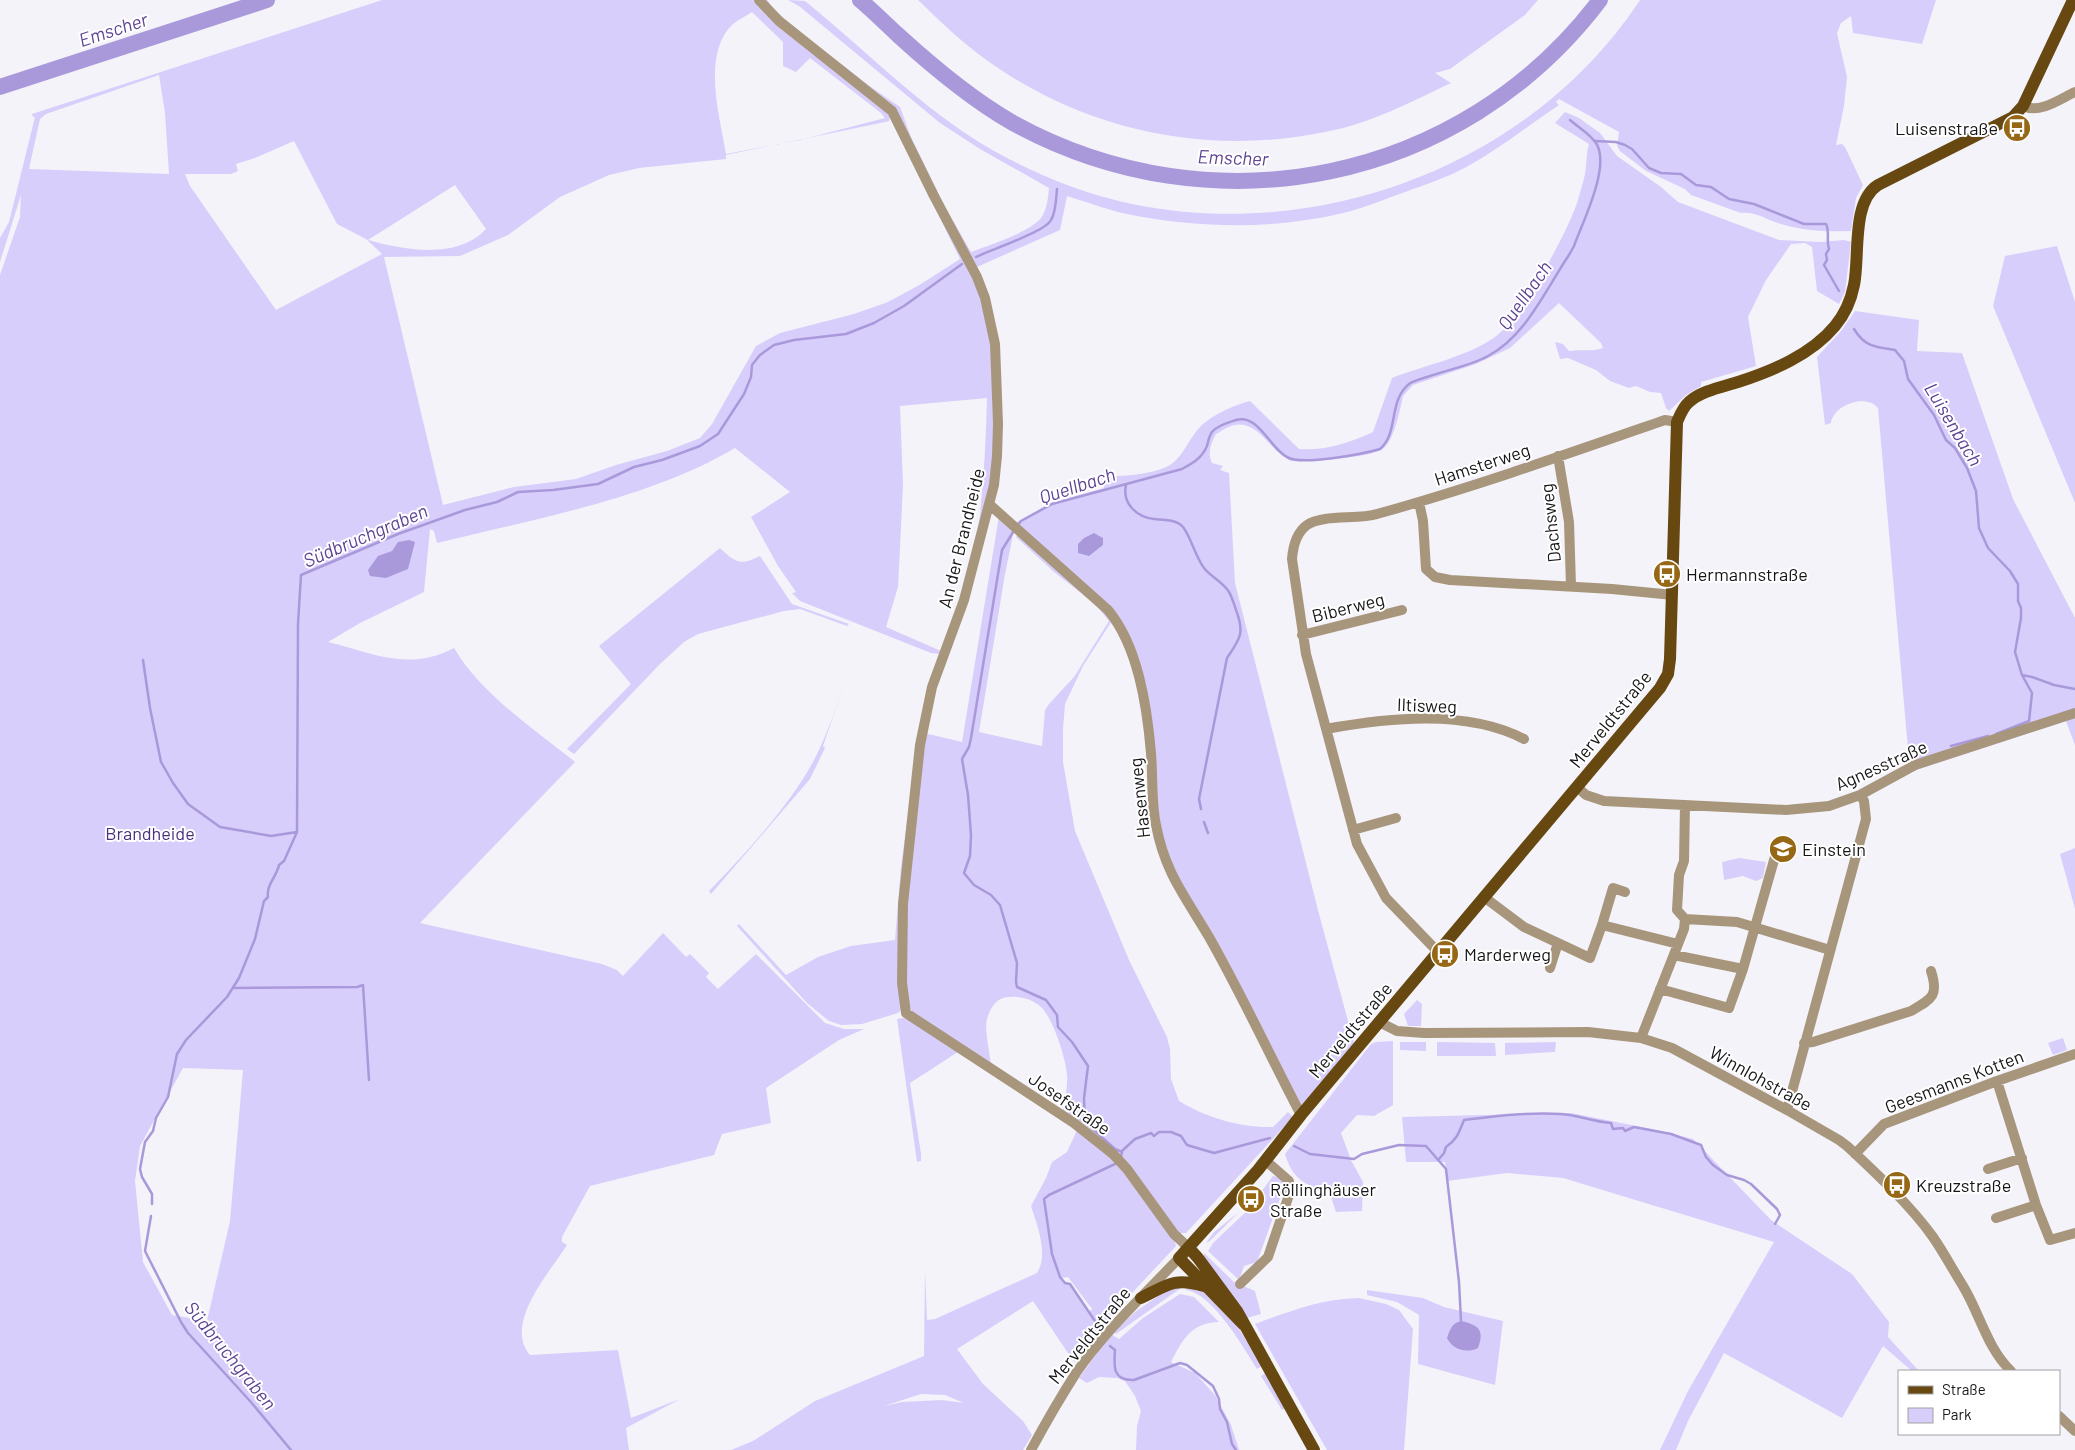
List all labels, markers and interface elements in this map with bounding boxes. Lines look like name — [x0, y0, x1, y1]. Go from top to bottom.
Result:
water label: Emscher — [76, 7, 152, 51]
bus stop icon: Luisenstraße — [2002, 113, 2032, 143]
place label: Luisenstraße — [1895, 117, 1998, 139]
water label: Emscher — [1197, 144, 1270, 170]
water label: Quellbach — [1492, 256, 1556, 334]
water label: Luisenbach — [1920, 378, 1988, 470]
street label: Hamsterweg — [1431, 438, 1533, 490]
water label: Quellbach — [1036, 462, 1118, 508]
street label: An der Brandheide — [933, 466, 989, 610]
street label: Dachsweg — [1535, 482, 1565, 564]
water label: Südbruchgraben — [299, 498, 431, 572]
bus stop icon: Hermannstraße — [1652, 559, 1682, 589]
place label: Hermannstraße — [1686, 563, 1808, 585]
street label: Biberweg — [1309, 587, 1387, 627]
street label: Merveldtstraße — [1564, 666, 1656, 772]
street label: Iltisweg — [1397, 693, 1457, 717]
street label: Agnesstraße — [1832, 735, 1930, 795]
street label: Hasenweg — [1124, 757, 1154, 839]
park label: Brandheide — [105, 822, 195, 844]
school or university icon: Einstein — [1768, 834, 1798, 864]
place label: Einstein — [1802, 838, 1866, 860]
bus stop icon: Marderweg — [1430, 939, 1460, 969]
place label: Marderweg — [1464, 943, 1551, 965]
street label: Merveldtstraße — [1304, 978, 1396, 1082]
street label: Winnlohstraße — [1706, 1041, 1816, 1115]
street label: Geesmanns Kotten — [1881, 1044, 2027, 1118]
street label: Josefstraße — [1025, 1067, 1115, 1139]
bus stop icon: Kreuzstraße — [1882, 1170, 1912, 1200]
place label: Kreuzstraße — [1916, 1174, 2011, 1196]
place label: Röllinghäuser Straße — [1270, 1178, 1377, 1221]
bus stop icon: Röllinghäuser Straße — [1236, 1184, 1266, 1214]
street label: Merveldtstraße — [1043, 1282, 1135, 1388]
water label: Südbruchgraben — [180, 1296, 282, 1414]
legend — [1898, 1370, 2060, 1435]
text: Straße — [1942, 1380, 1986, 1398]
text: Park — [1942, 1405, 1972, 1423]

